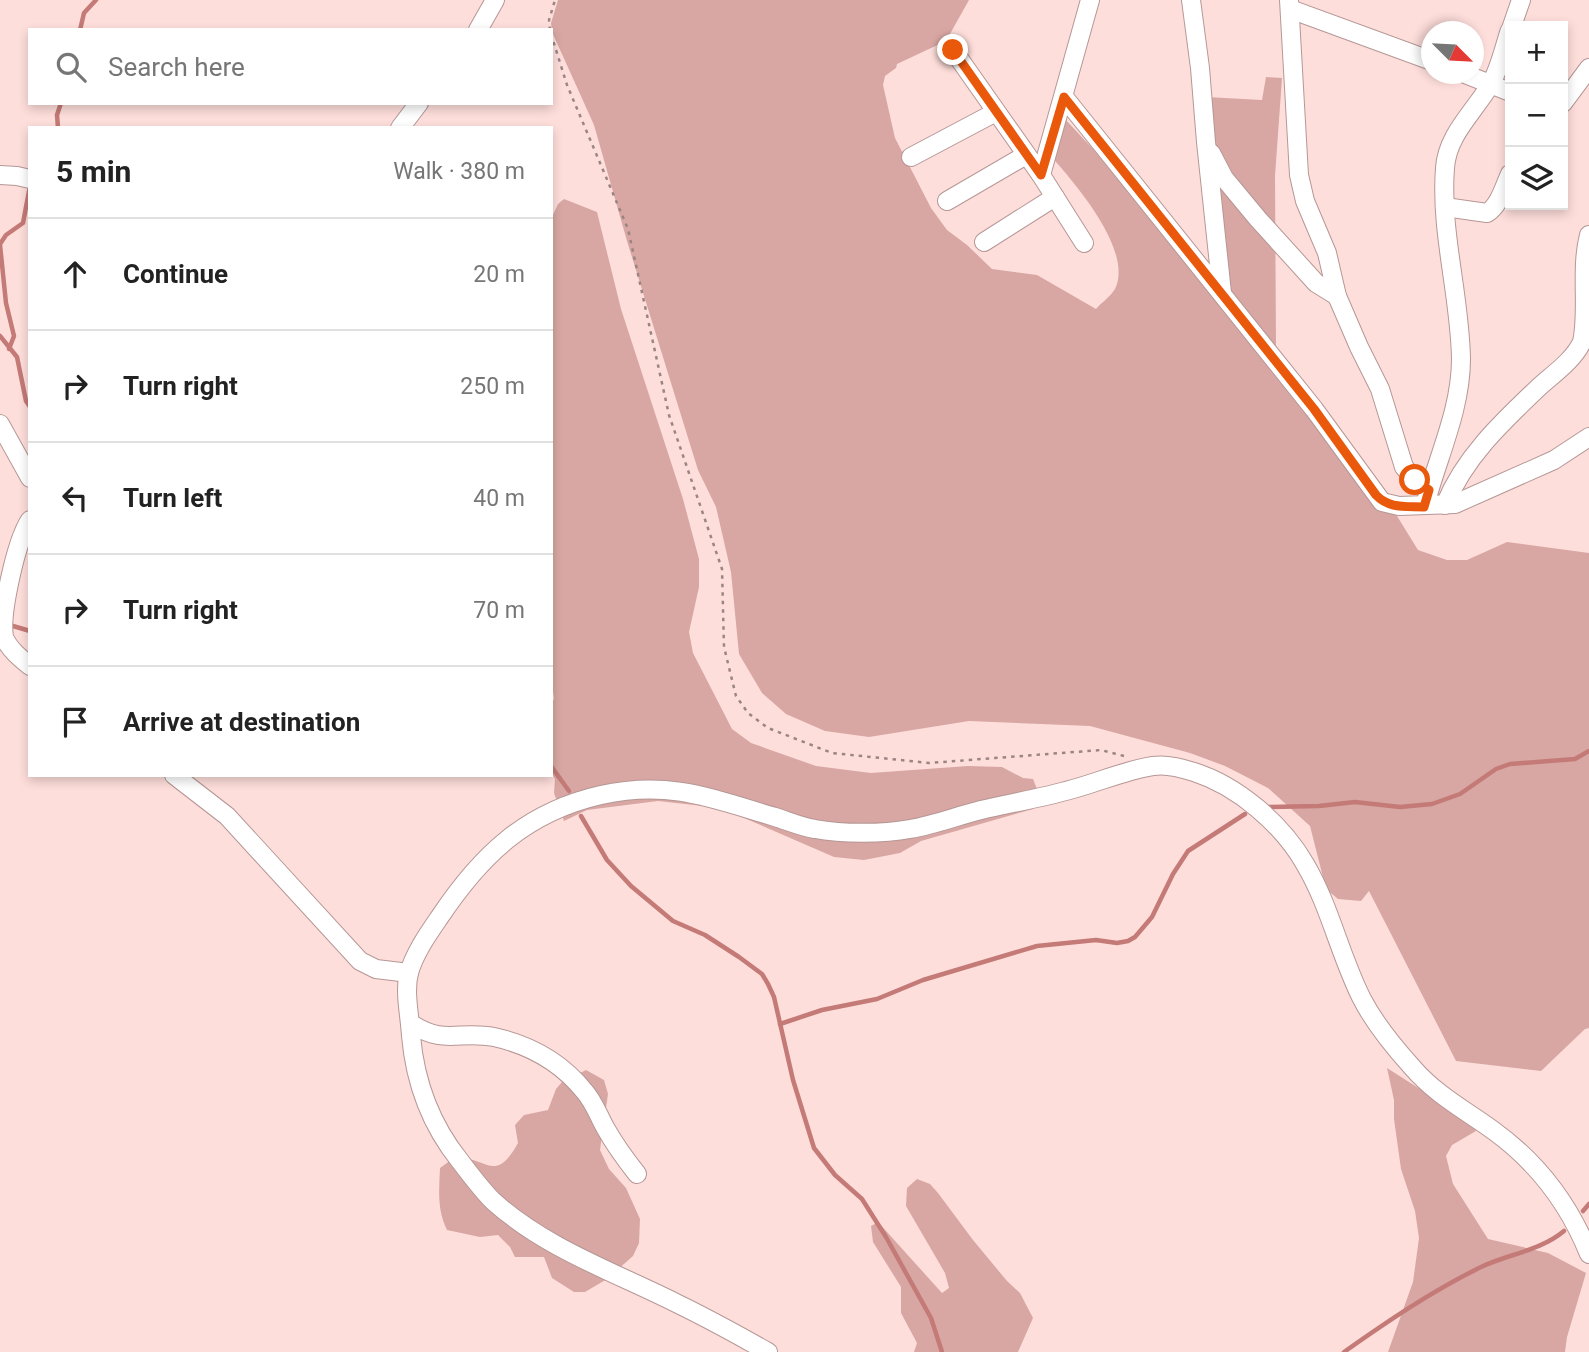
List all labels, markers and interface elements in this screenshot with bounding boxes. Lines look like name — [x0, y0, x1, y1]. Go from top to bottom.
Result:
north arrow — [1421, 21, 1484, 84]
map controls — [1505, 21, 1568, 210]
button: + — [1505, 21, 1568, 84]
search box — [28, 28, 553, 105]
route end — [937, 34, 968, 65]
icon: search — [52, 48, 90, 86]
text: Search here — [108, 52, 245, 82]
button: − — [1505, 84, 1568, 147]
button: layers — [1505, 147, 1568, 210]
text: 5 min — [56, 154, 131, 189]
text: Walk · 380 m — [393, 158, 525, 185]
icon: ahead — [56, 255, 94, 293]
text: Continue — [123, 259, 228, 289]
text: 20 m — [473, 261, 525, 288]
icon: right — [56, 367, 94, 405]
text: Turn right — [123, 371, 238, 401]
text: 250 m — [460, 373, 525, 400]
route start — [1399, 464, 1430, 495]
icon: left — [56, 479, 94, 517]
text: Turn left — [123, 483, 222, 513]
text: 40 m — [473, 485, 525, 512]
icon: right — [56, 591, 94, 629]
text: Turn right — [123, 595, 238, 625]
text: 70 m — [473, 597, 525, 624]
icon: arrive — [56, 703, 94, 741]
text: Arrive at destination — [123, 707, 360, 737]

